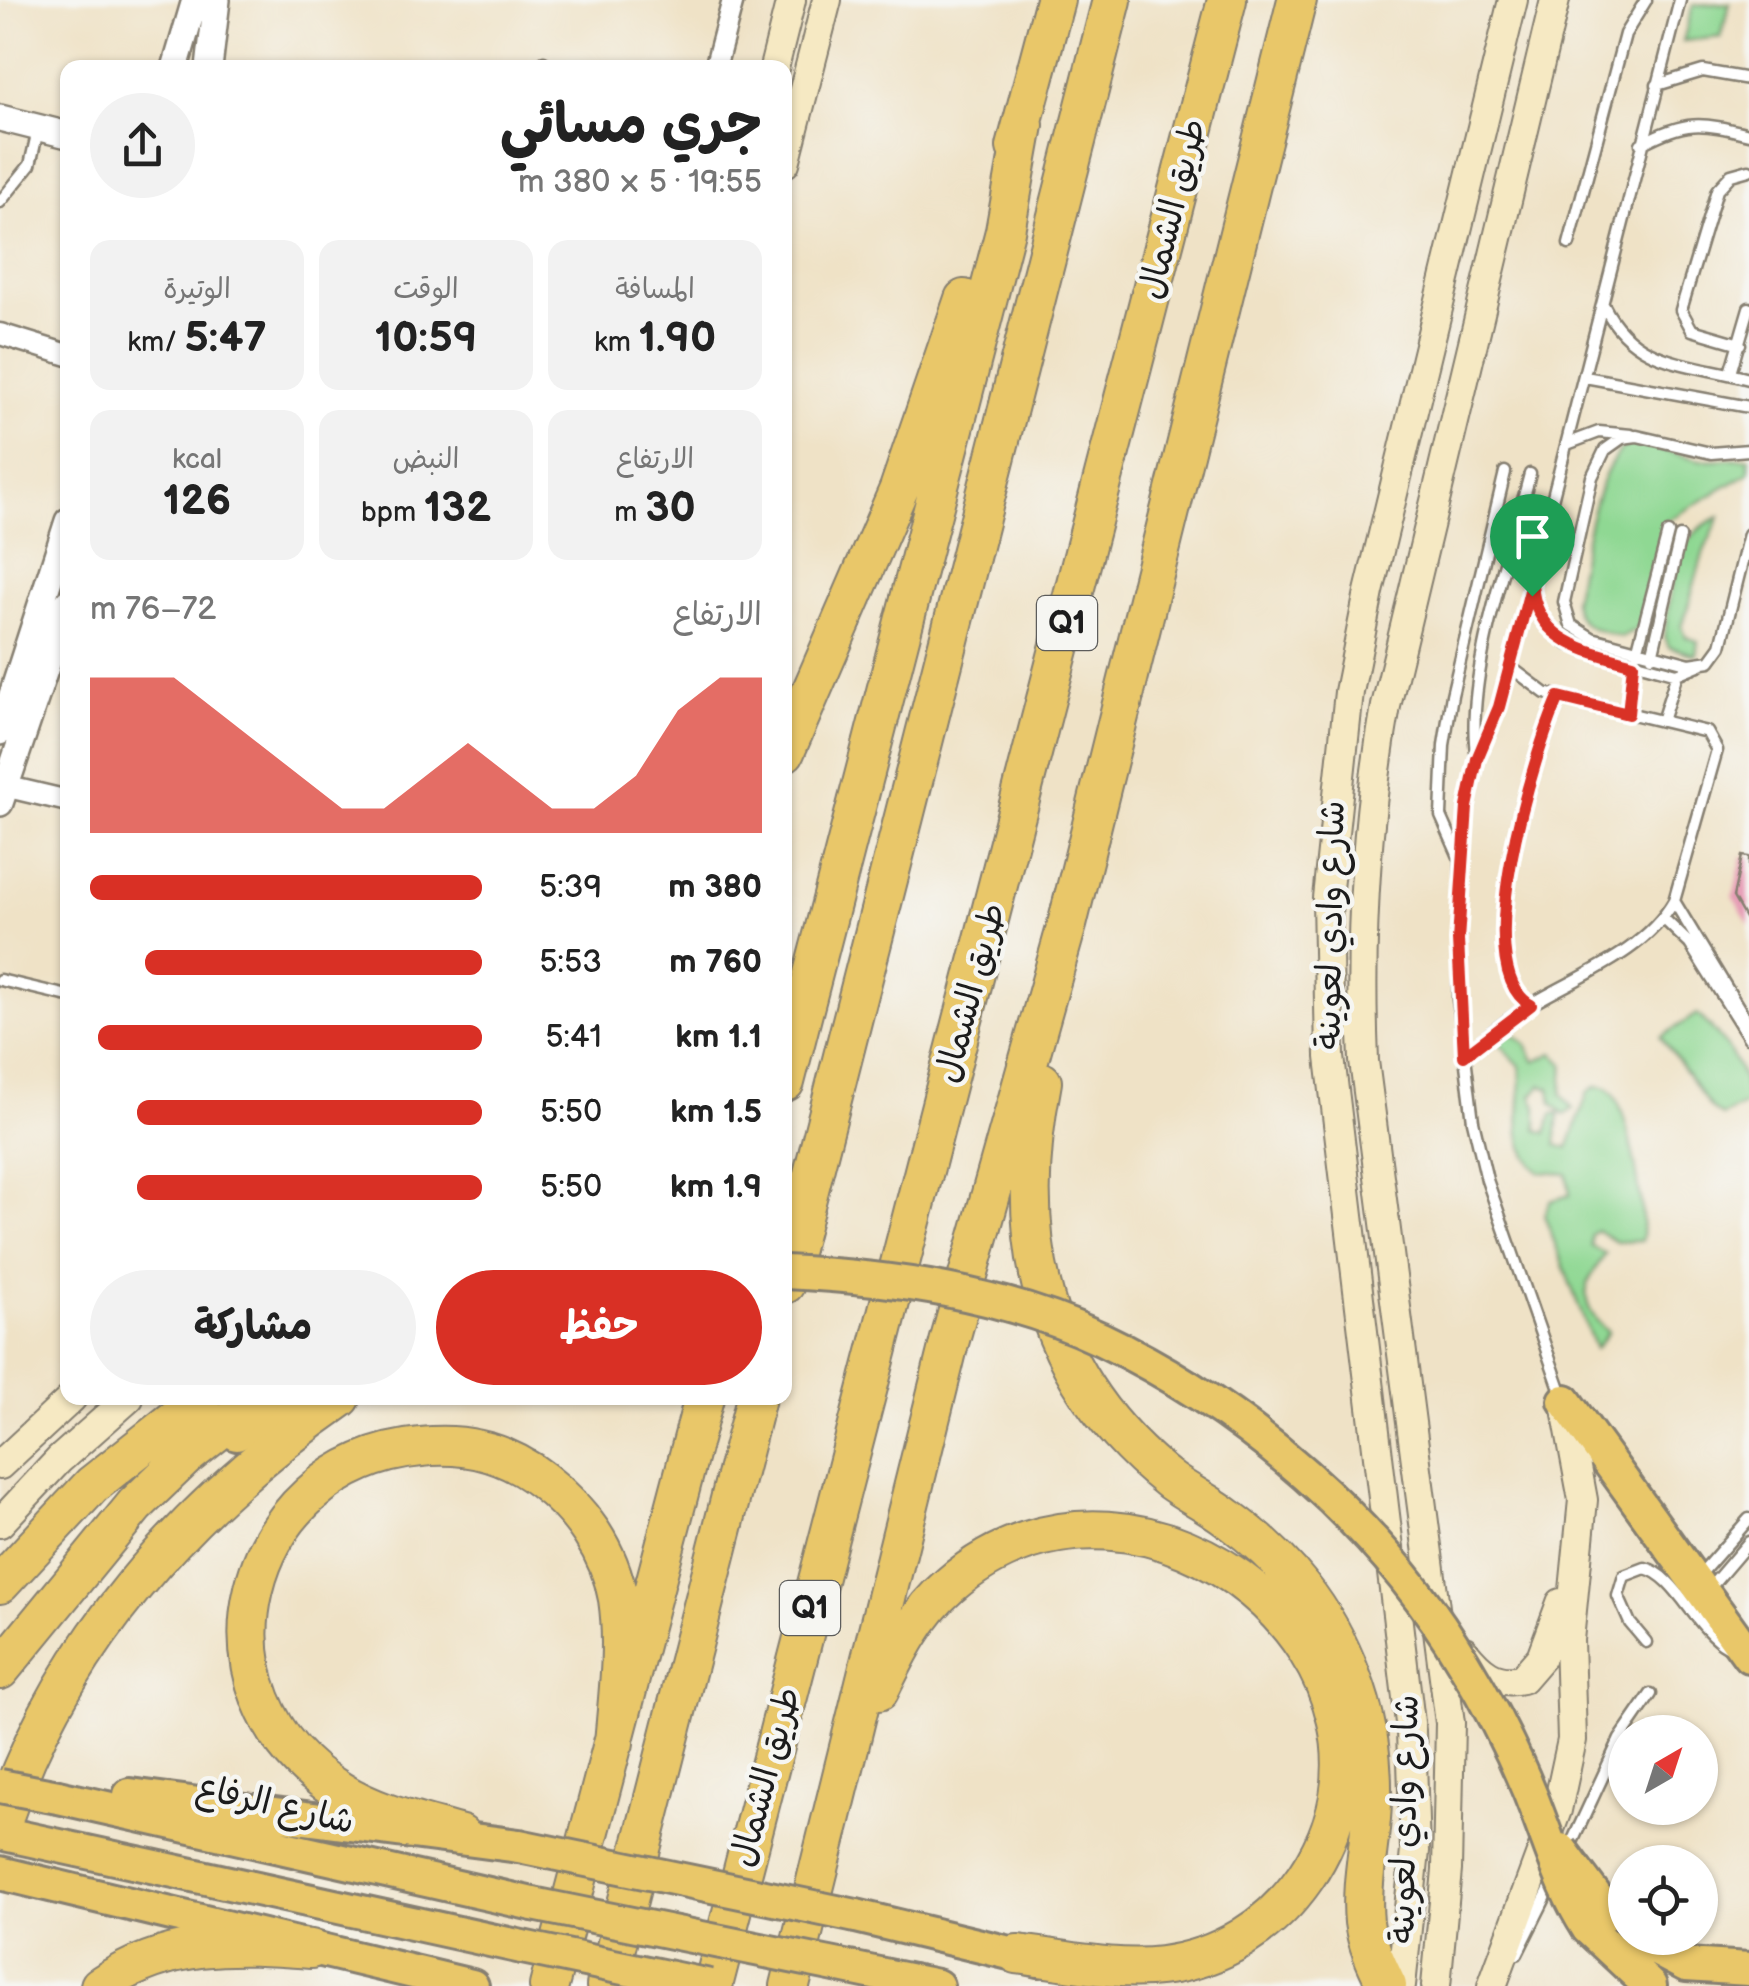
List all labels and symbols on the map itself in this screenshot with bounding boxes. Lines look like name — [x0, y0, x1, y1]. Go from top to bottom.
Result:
street label: طريق الشمال — [1130, 114, 1216, 304]
pin — [1490, 494, 1575, 597]
road number: Q1 — [1037, 596, 1097, 650]
street label: شارع وادي لعوينة — [1307, 800, 1357, 1050]
street label: طريق الشمال — [926, 898, 1016, 1088]
road number: Q1 — [780, 1581, 840, 1635]
street label: طريق الشمال — [721, 1682, 811, 1872]
street label: شارع وادي لعوينة — [1381, 1694, 1431, 1944]
north arrow — [1608, 1715, 1718, 1825]
street label: شارع الرفاع — [191, 1766, 358, 1846]

